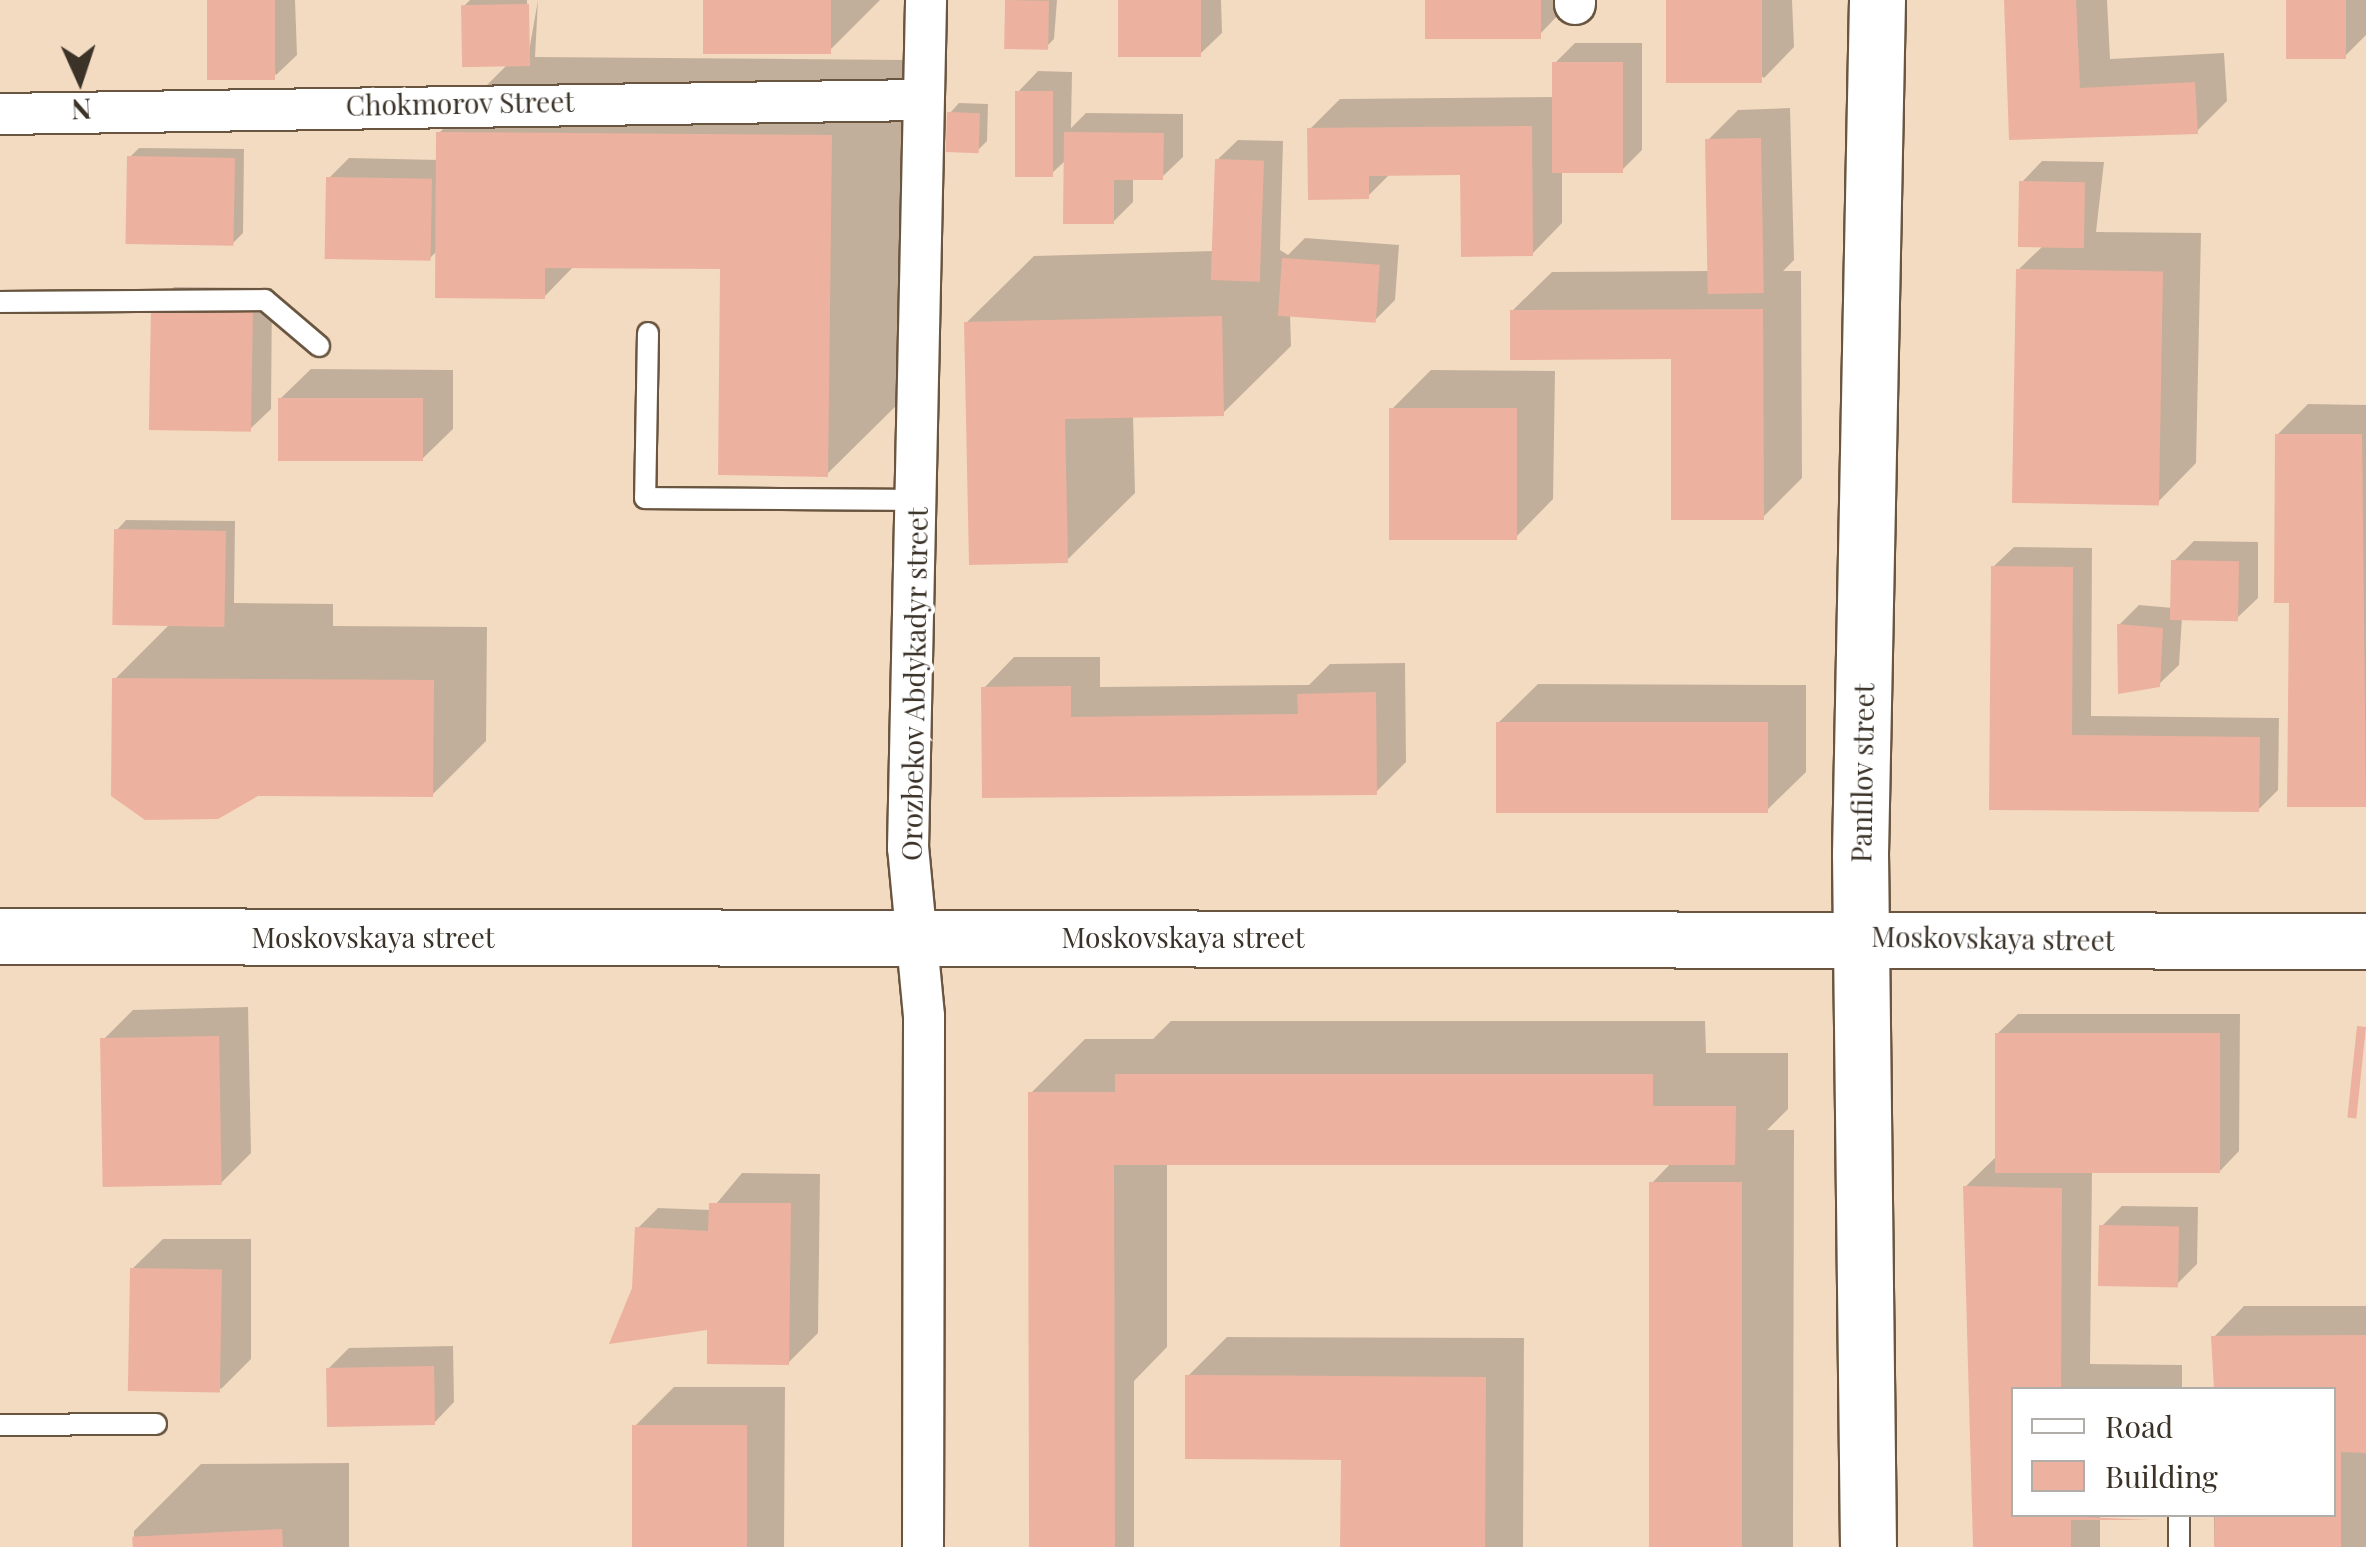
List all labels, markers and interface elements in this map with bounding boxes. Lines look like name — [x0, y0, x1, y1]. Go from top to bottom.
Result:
north arrow — [30, 30, 130, 130]
street label: Chokmorov Street — [345, 84, 575, 122]
text: N — [71, 91, 93, 129]
street label: Orozbekov Abdykadyr street — [894, 506, 934, 862]
street label: Panfilov street — [1844, 683, 1880, 863]
street label: Moskovskaya street — [1871, 919, 2115, 957]
street label: Moskovskaya street — [251, 920, 495, 954]
street label: Moskovskaya street — [1061, 920, 1305, 954]
legend — [2011, 1387, 2336, 1517]
text: Road — [2105, 1406, 2173, 1446]
text: Building — [2105, 1456, 2218, 1496]

